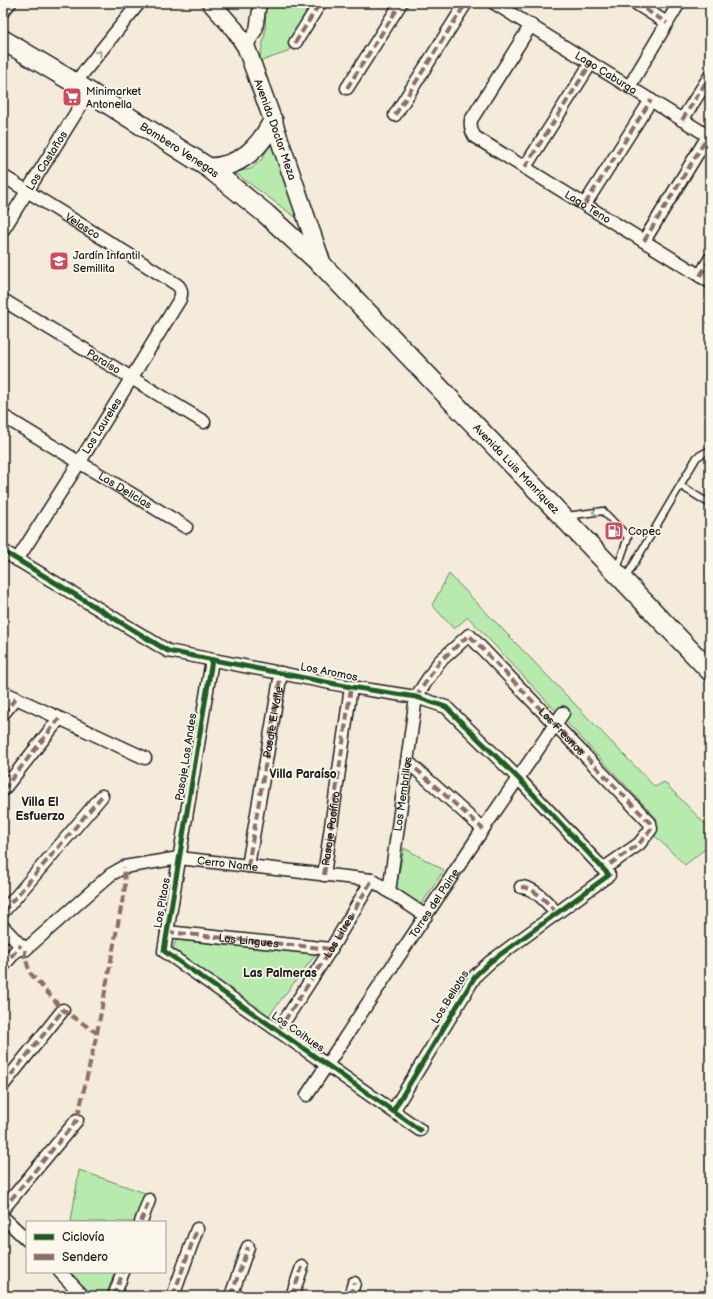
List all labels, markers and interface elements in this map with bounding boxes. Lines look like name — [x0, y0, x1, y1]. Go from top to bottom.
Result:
street label: Lago Caburga — [573, 48, 640, 97]
one-way arrow — [95, 50, 102, 57]
street label: Avenida Doctor Meza — [252, 77, 299, 182]
place label: Minimarket Antonella — [86, 85, 142, 111]
supermarket icon: Minimarket Antonella — [61, 86, 83, 108]
street label: Bombero Venegas — [138, 119, 222, 180]
street label: Los Castaños — [23, 128, 70, 192]
street label: Lago Teno — [562, 187, 613, 226]
street label: Velasco — [63, 210, 103, 242]
place label: Jardín Infantil Semillita — [73, 249, 140, 275]
school or university icon: Jardín Infantil Semillita — [48, 250, 70, 272]
street label: Paraíso — [85, 346, 123, 376]
street label: Los Laureles — [80, 395, 125, 456]
street label: Avenida Luis Manríquez — [471, 421, 563, 516]
street label: Las Delicias — [96, 469, 155, 512]
one-way arrow — [592, 507, 598, 516]
fuel station icon: Copec — [603, 520, 625, 542]
place label: Copec — [628, 525, 661, 538]
street label: Los Aromos — [299, 660, 359, 684]
street label: Pasaje El Valle — [260, 685, 285, 759]
street label: Los Fresnos — [536, 705, 588, 758]
street label: Pasaje Los Andes — [173, 712, 199, 802]
street label: Los Membrillos — [391, 755, 414, 832]
district label: Villa Paraíso — [269, 767, 337, 782]
street label: Pasaje Pacífico — [319, 790, 342, 867]
district label: Villa El Esfuerzo — [16, 795, 65, 824]
street label: Cerro Name — [196, 854, 259, 874]
street label: Torres del Paine — [406, 866, 462, 940]
street label: Los Pitaos — [151, 876, 173, 929]
street label: Los Litres — [321, 911, 357, 960]
street label: Los Lingues — [218, 931, 280, 950]
district label: Las Palmeras — [243, 966, 317, 981]
street label: Los Bellotos — [428, 967, 472, 1026]
street label: Los Coihues — [269, 1009, 327, 1055]
legend — [26, 1221, 166, 1273]
text: Ciclovía — [62, 1230, 105, 1245]
text: Sendero — [62, 1250, 108, 1265]

